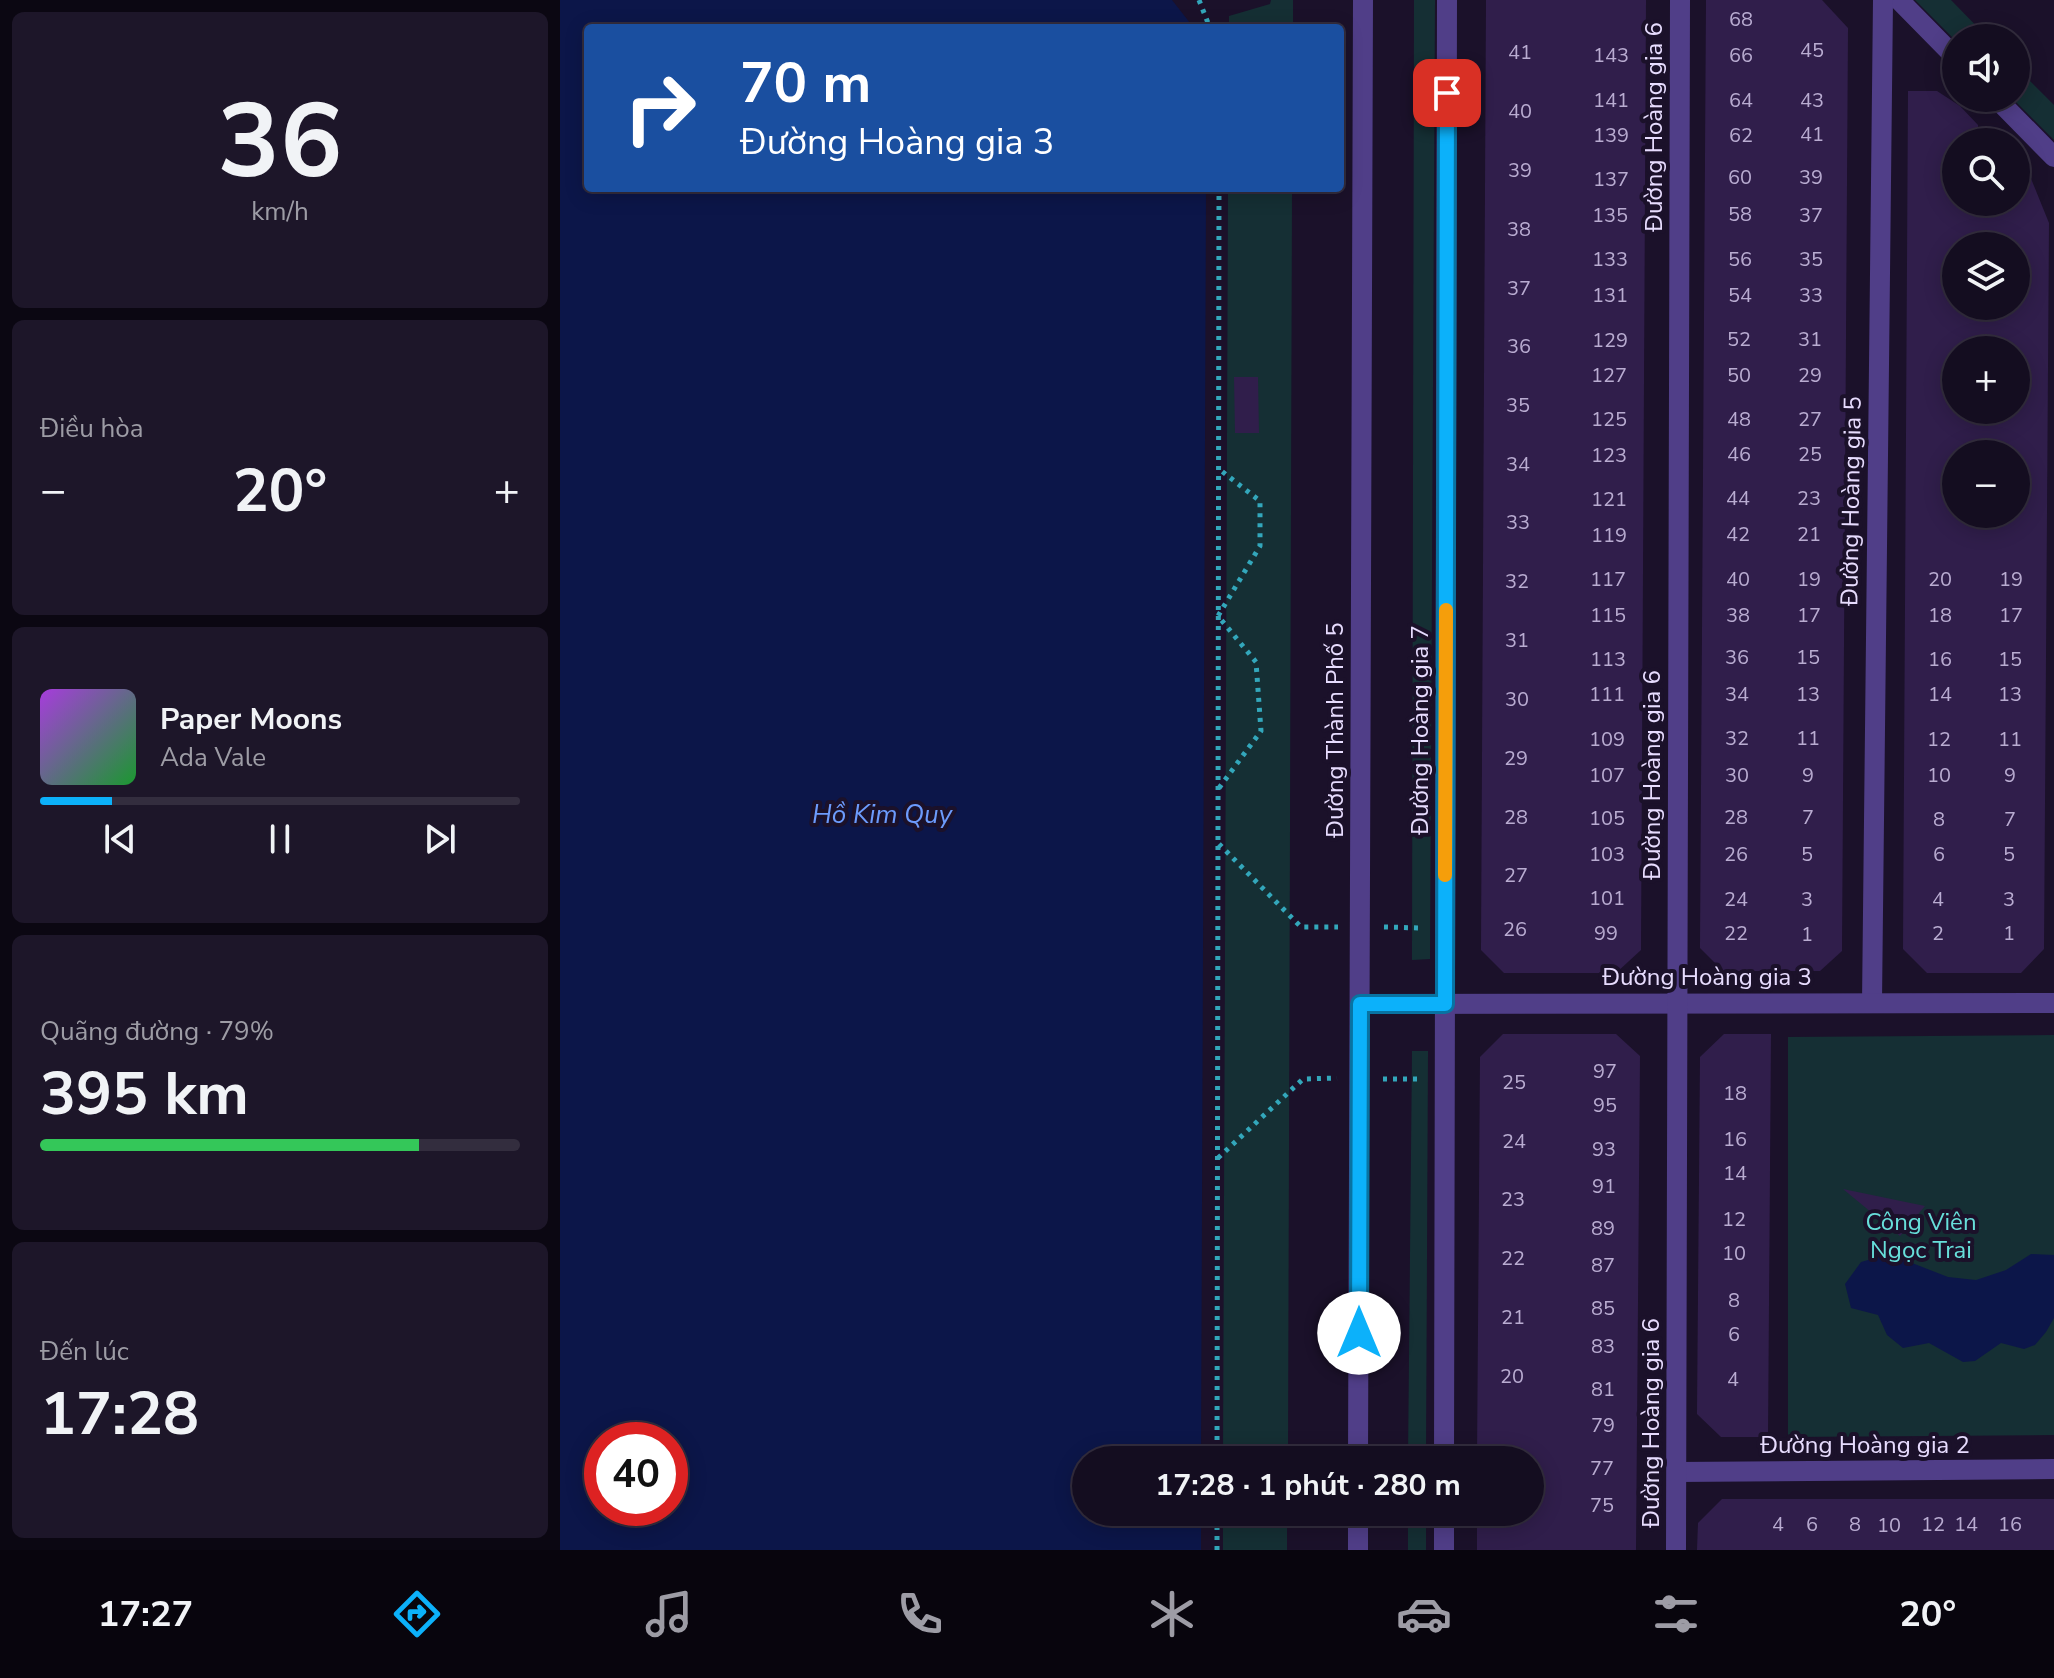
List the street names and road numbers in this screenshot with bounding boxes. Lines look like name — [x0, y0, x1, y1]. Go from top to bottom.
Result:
street label: Đường Hoàng gia 6 — [1638, 22, 1670, 233]
street label: Đường Hoàng gia 5 — [1833, 396, 1869, 607]
street label: Đường Thành Phố 5 — [1319, 622, 1351, 839]
street label: Đường Hoàng gia 7 — [1404, 625, 1436, 836]
street label: Đường Hoàng gia 6 — [1636, 670, 1668, 881]
street label: Đường Hoàng gia 3 — [1601, 961, 1812, 993]
street label: Đường Hoàng gia 6 — [1635, 1318, 1667, 1529]
street label: Đường Hoàng gia 2 — [1759, 1429, 1970, 1461]

